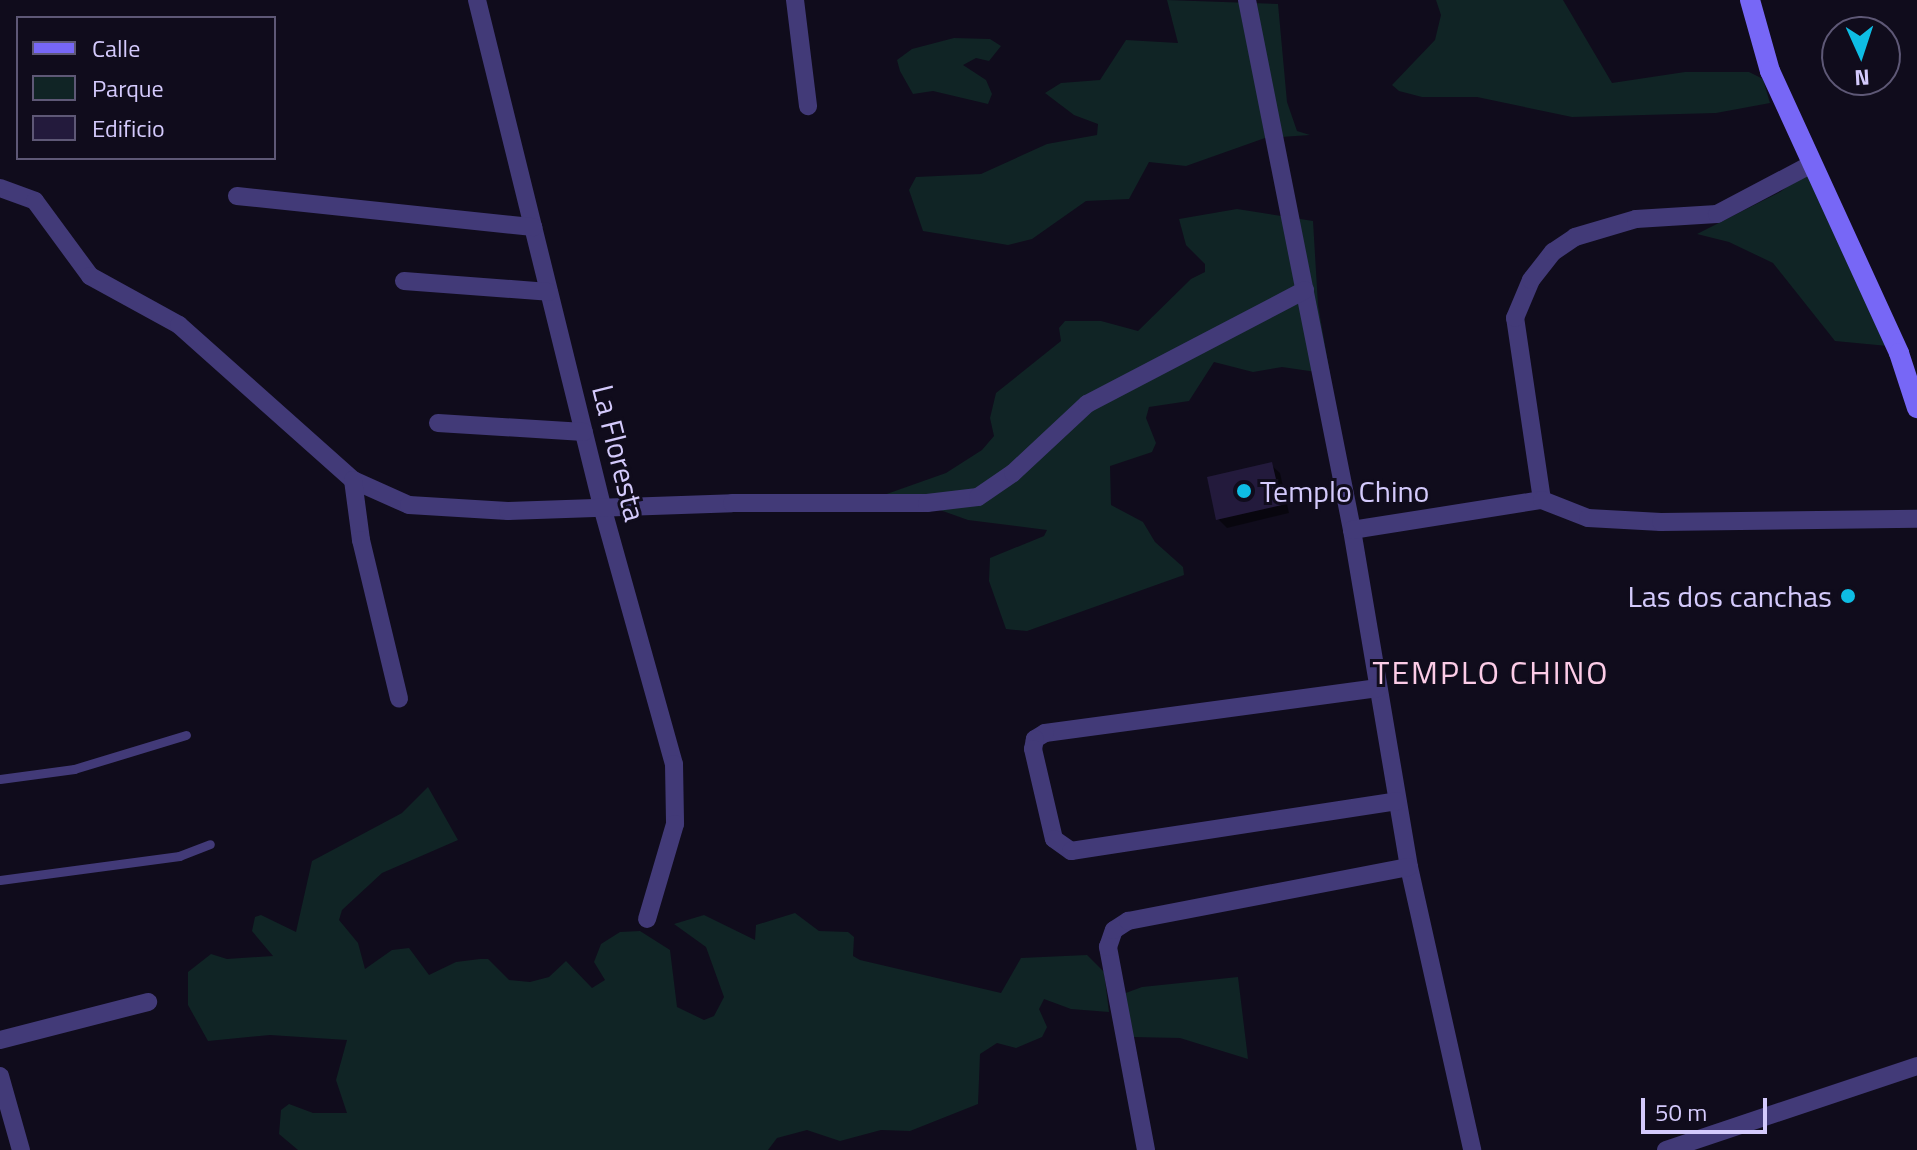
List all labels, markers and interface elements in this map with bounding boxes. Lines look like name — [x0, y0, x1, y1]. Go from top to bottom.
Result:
legend — [16, 16, 276, 160]
north arrow — [1821, 16, 1901, 96]
text: Calle — [92, 30, 140, 66]
text: N — [1854, 61, 1871, 95]
text: Parque — [92, 70, 164, 106]
text: Edificio — [92, 110, 165, 146]
street label: La Floresta — [585, 381, 653, 525]
place label: Templo Chino — [1260, 473, 1429, 509]
marker: Templo Chino — [1235, 482, 1253, 500]
place label: Las dos canchas — [1627, 578, 1832, 614]
marker: Las dos canchas — [1839, 587, 1857, 605]
district label: TEMPLO CHINO — [1373, 653, 1609, 691]
scale bar — [1645, 1082, 1771, 1132]
text: 50 m — [1655, 1094, 1707, 1130]

